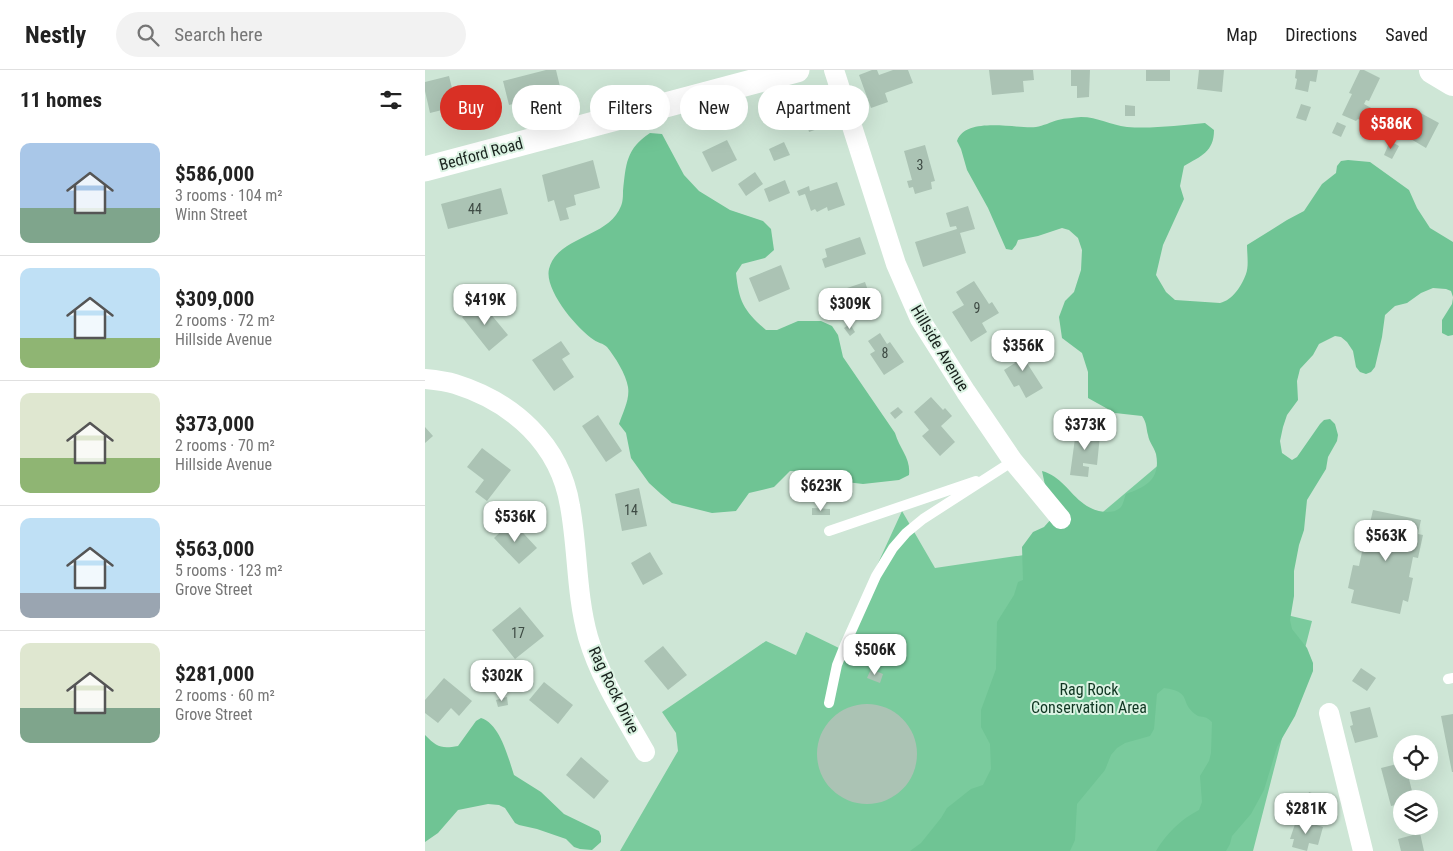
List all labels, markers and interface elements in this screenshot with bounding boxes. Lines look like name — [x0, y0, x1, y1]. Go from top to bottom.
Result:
search box — [116, 12, 466, 57]
text: Nestly — [25, 21, 86, 49]
icon: search — [134, 21, 162, 49]
text: Search here — [174, 23, 263, 46]
text: Map — [1226, 24, 1257, 45]
text: Directions — [1285, 24, 1357, 45]
text: Saved — [1385, 24, 1428, 45]
chip: Buy — [440, 85, 502, 130]
chip: Rent — [512, 85, 580, 130]
chip: Filters — [590, 85, 670, 130]
chip: New — [680, 85, 748, 130]
chip: Apartment — [758, 85, 869, 130]
icon: filters — [377, 86, 405, 114]
text: 11 homes — [20, 88, 102, 112]
pin: $586K — [1356, 108, 1426, 150]
text: $586K — [1370, 114, 1412, 133]
street label: Bedford Road — [437, 134, 525, 174]
house number: 3 — [917, 157, 923, 173]
text: $586,000 — [175, 162, 254, 186]
icon: home — [60, 163, 120, 223]
text: 3 rooms · 104 m² — [175, 186, 283, 205]
house number: 44 — [468, 201, 482, 217]
text: Winn Street — [175, 205, 248, 224]
pin: $419K — [450, 284, 520, 326]
text: $309,000 — [175, 287, 254, 311]
icon: home — [60, 288, 120, 348]
pin: $309K — [815, 288, 885, 330]
text: $419K — [464, 290, 506, 309]
text: $309K — [829, 294, 871, 313]
house number: 9 — [974, 300, 980, 316]
street label: Hillside Avenue — [907, 302, 973, 394]
text: 2 rooms · 72 m² — [175, 311, 275, 330]
text: Hillside Avenue — [175, 330, 272, 349]
pin: $356K — [988, 330, 1058, 372]
text: $356K — [1002, 336, 1044, 355]
house number: 8 — [882, 345, 889, 361]
pin: $373K — [1050, 408, 1120, 451]
text: $373,000 — [175, 412, 254, 436]
icon: home — [60, 413, 120, 473]
text: $373K — [1064, 415, 1106, 434]
text: 2 rooms · 70 m² — [175, 436, 275, 455]
text: Hillside Avenue — [175, 455, 272, 474]
pin: $623K — [786, 470, 856, 512]
text: $623K — [800, 476, 842, 495]
pin: $536K — [480, 500, 550, 543]
house number: 14 — [624, 502, 638, 518]
text: $536K — [494, 507, 536, 526]
pin: $563K — [1351, 520, 1421, 562]
text: $563K — [1365, 526, 1407, 545]
text: $563,000 — [175, 537, 254, 561]
icon: home — [60, 538, 120, 598]
text: 5 rooms · 123 m² — [175, 561, 283, 580]
text: Grove Street — [175, 580, 253, 599]
house number: 17 — [511, 625, 525, 641]
pin: $506K — [840, 634, 910, 676]
text: $506K — [854, 640, 896, 659]
street label: Rag Rock Drive — [585, 643, 643, 737]
pin: $302K — [467, 660, 537, 702]
text: $281,000 — [175, 662, 254, 686]
icon: home — [60, 663, 120, 723]
text: $302K — [481, 666, 523, 685]
park label: Rag Rock Conservation Area — [1031, 680, 1147, 717]
text: 2 rooms · 60 m² — [175, 686, 275, 705]
text: Grove Street — [175, 705, 253, 724]
map controls — [1393, 735, 1438, 835]
button: locate — [1393, 735, 1438, 780]
button: layers — [1393, 790, 1438, 835]
pin: $281K — [1271, 792, 1341, 835]
text: $281K — [1285, 799, 1327, 818]

